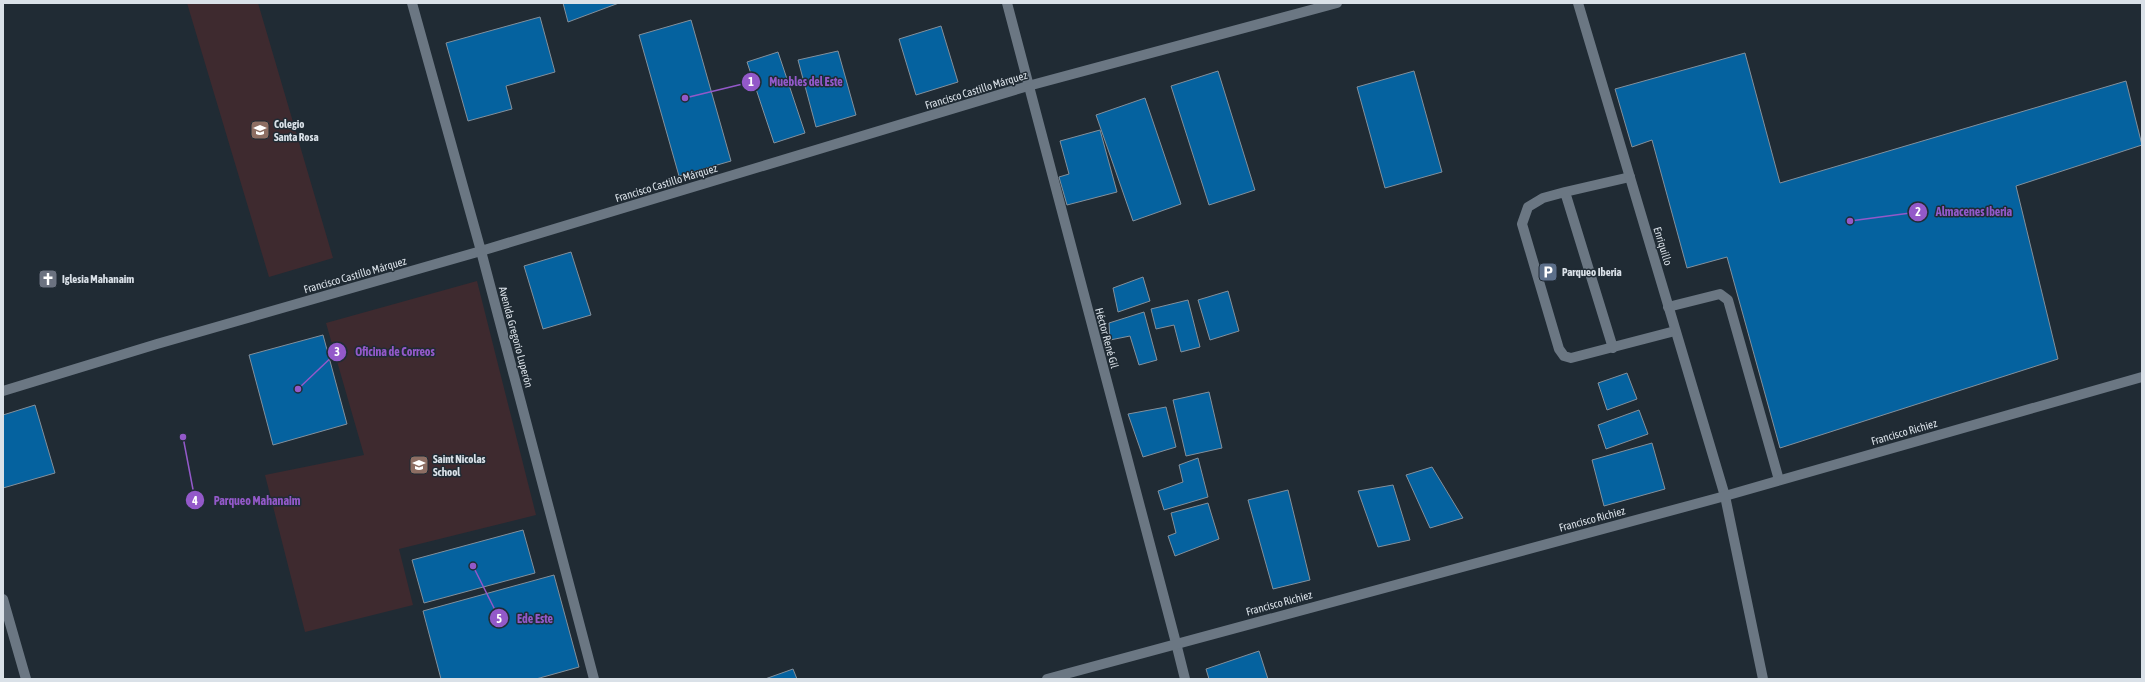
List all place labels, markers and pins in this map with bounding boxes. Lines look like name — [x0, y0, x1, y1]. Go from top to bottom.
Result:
callout: Muebles del Este — [741, 70, 850, 94]
place label: Colegio Santa Rosa — [274, 118, 319, 143]
school or university icon: Colegio Santa Rosa — [249, 119, 271, 141]
callout: Almacenes Iberia — [1908, 200, 2020, 224]
parking icon: Parqueo Iberia — [1537, 261, 1559, 283]
place label: Parqueo Iberia — [1562, 266, 1622, 278]
church icon: Iglesia Mahanaim — [37, 268, 59, 290]
place label: Iglesia Mahanaim — [62, 273, 134, 285]
callout: Oficina de Correos — [327, 340, 443, 364]
place label: Saint Nicolas School — [433, 453, 486, 478]
school or university icon: Saint Nicolas School — [408, 454, 430, 476]
callout: Parqueo Mahanaim — [185, 488, 308, 512]
callout: Ede Este — [489, 606, 561, 630]

